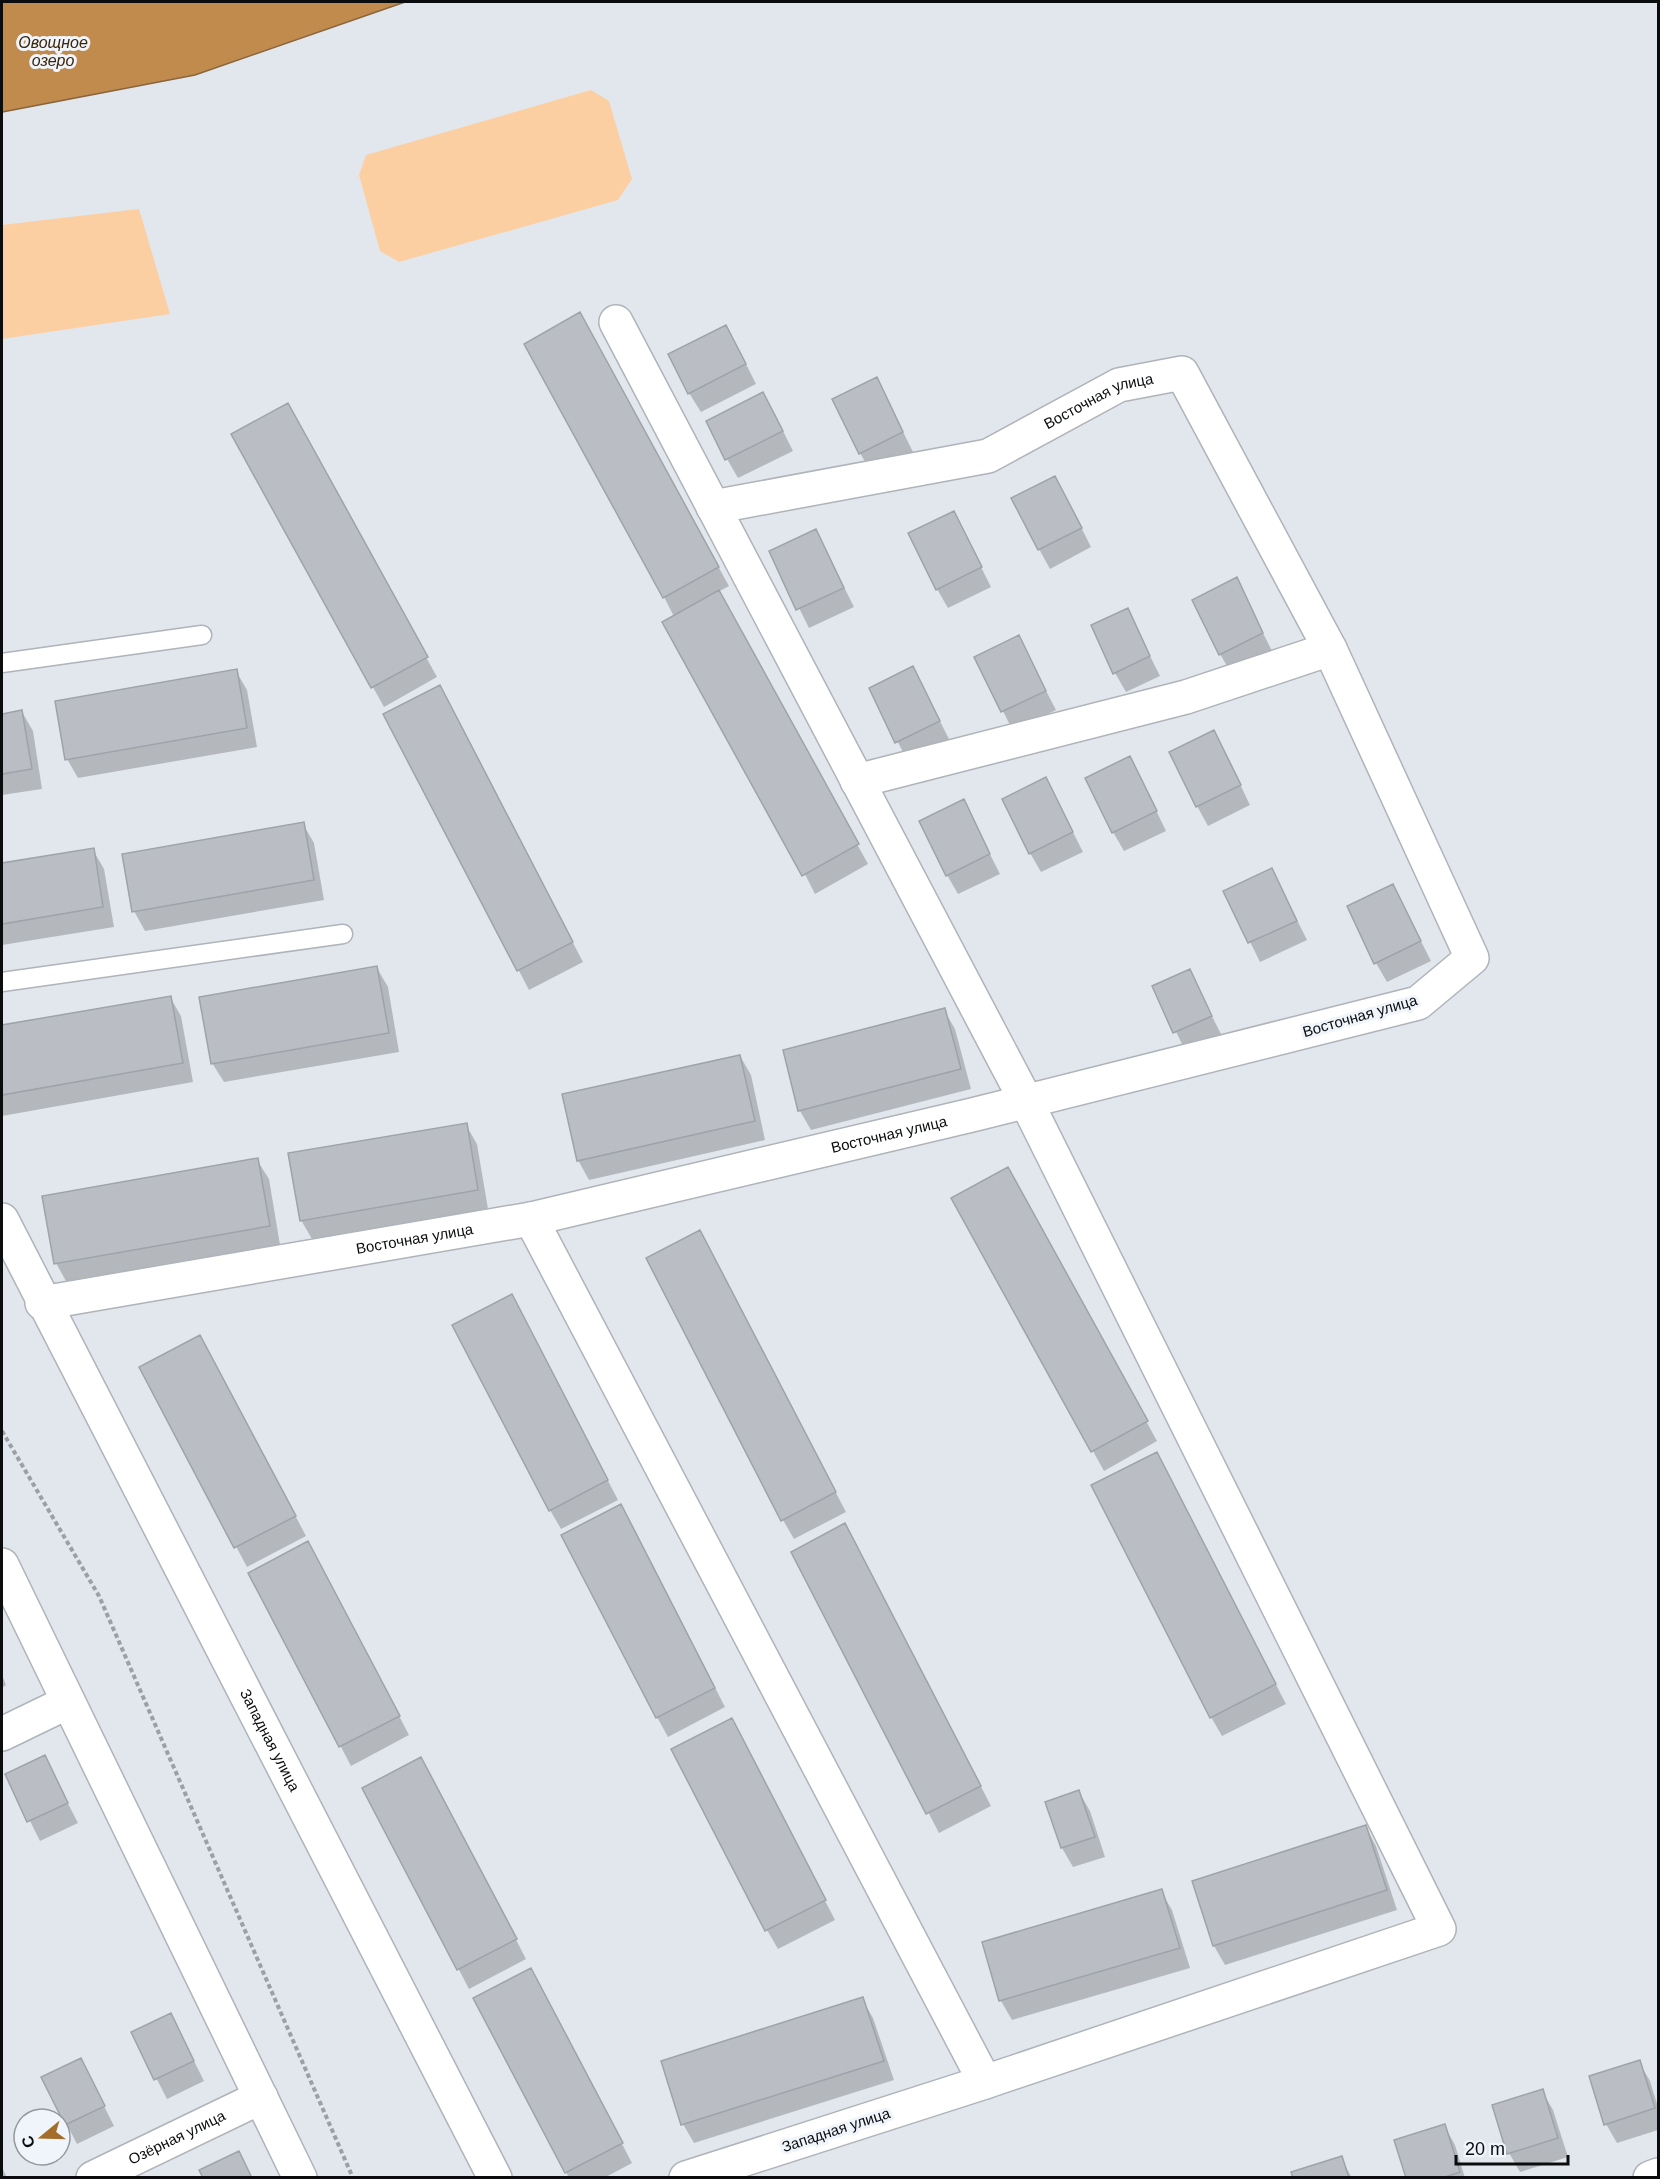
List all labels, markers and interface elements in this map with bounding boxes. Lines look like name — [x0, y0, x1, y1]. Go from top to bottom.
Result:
water label: Овощное озеро — [18, 34, 88, 69]
street label: Восточная улица — [1041, 370, 1155, 432]
street label: Восточная улица — [1301, 991, 1420, 1040]
street label: Восточная улица — [829, 1112, 949, 1156]
street label: Восточная улица — [355, 1220, 475, 1257]
street label: Западная улица — [237, 1686, 304, 1795]
street label: Западная улица — [780, 2104, 893, 2155]
street label: Озёрная улица — [125, 2106, 228, 2168]
north arrow — [12, 2107, 72, 2167]
scale bar — [1456, 2128, 1568, 2166]
text: С — [18, 2133, 38, 2150]
text: 20 m — [1465, 2139, 1505, 2159]

